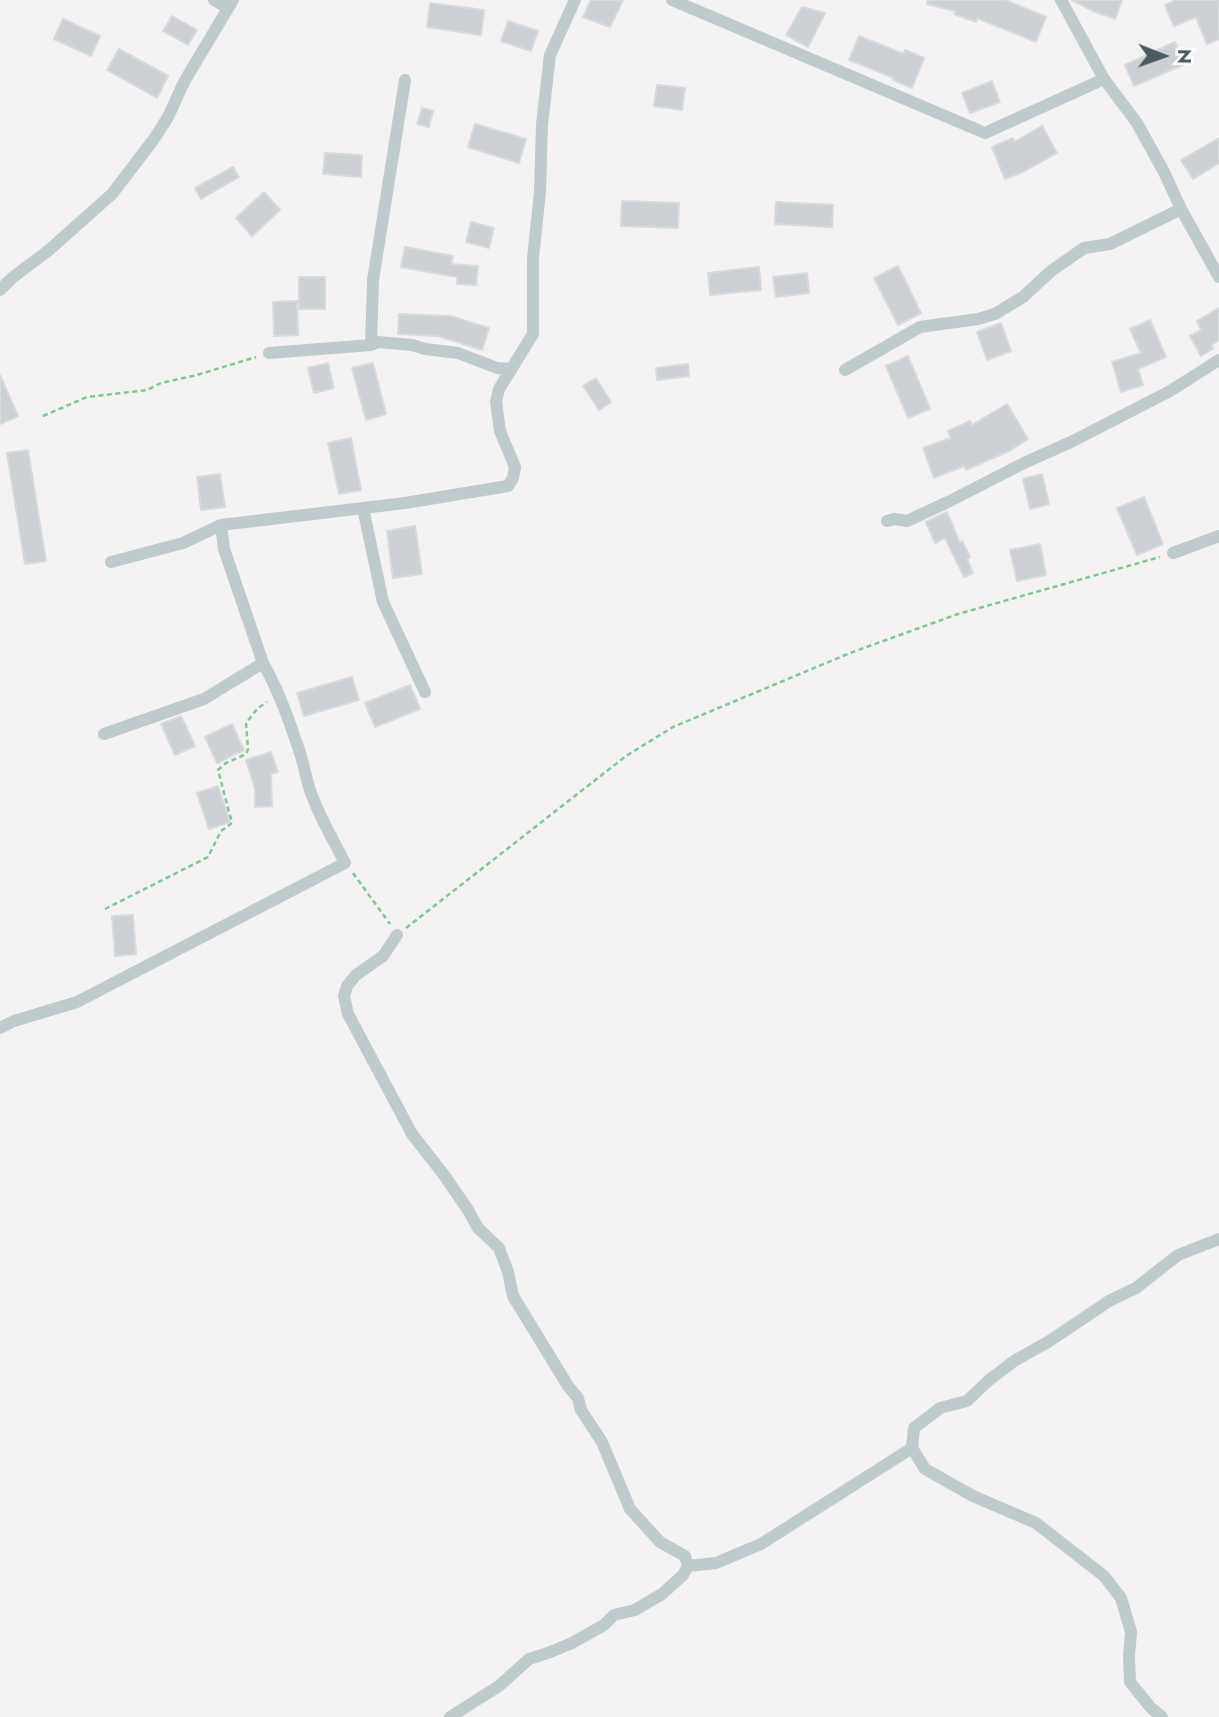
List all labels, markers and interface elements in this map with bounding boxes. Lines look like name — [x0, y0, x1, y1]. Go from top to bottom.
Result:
north arrow — [1128, 21, 1198, 91]
text: N — [1171, 49, 1198, 64]

